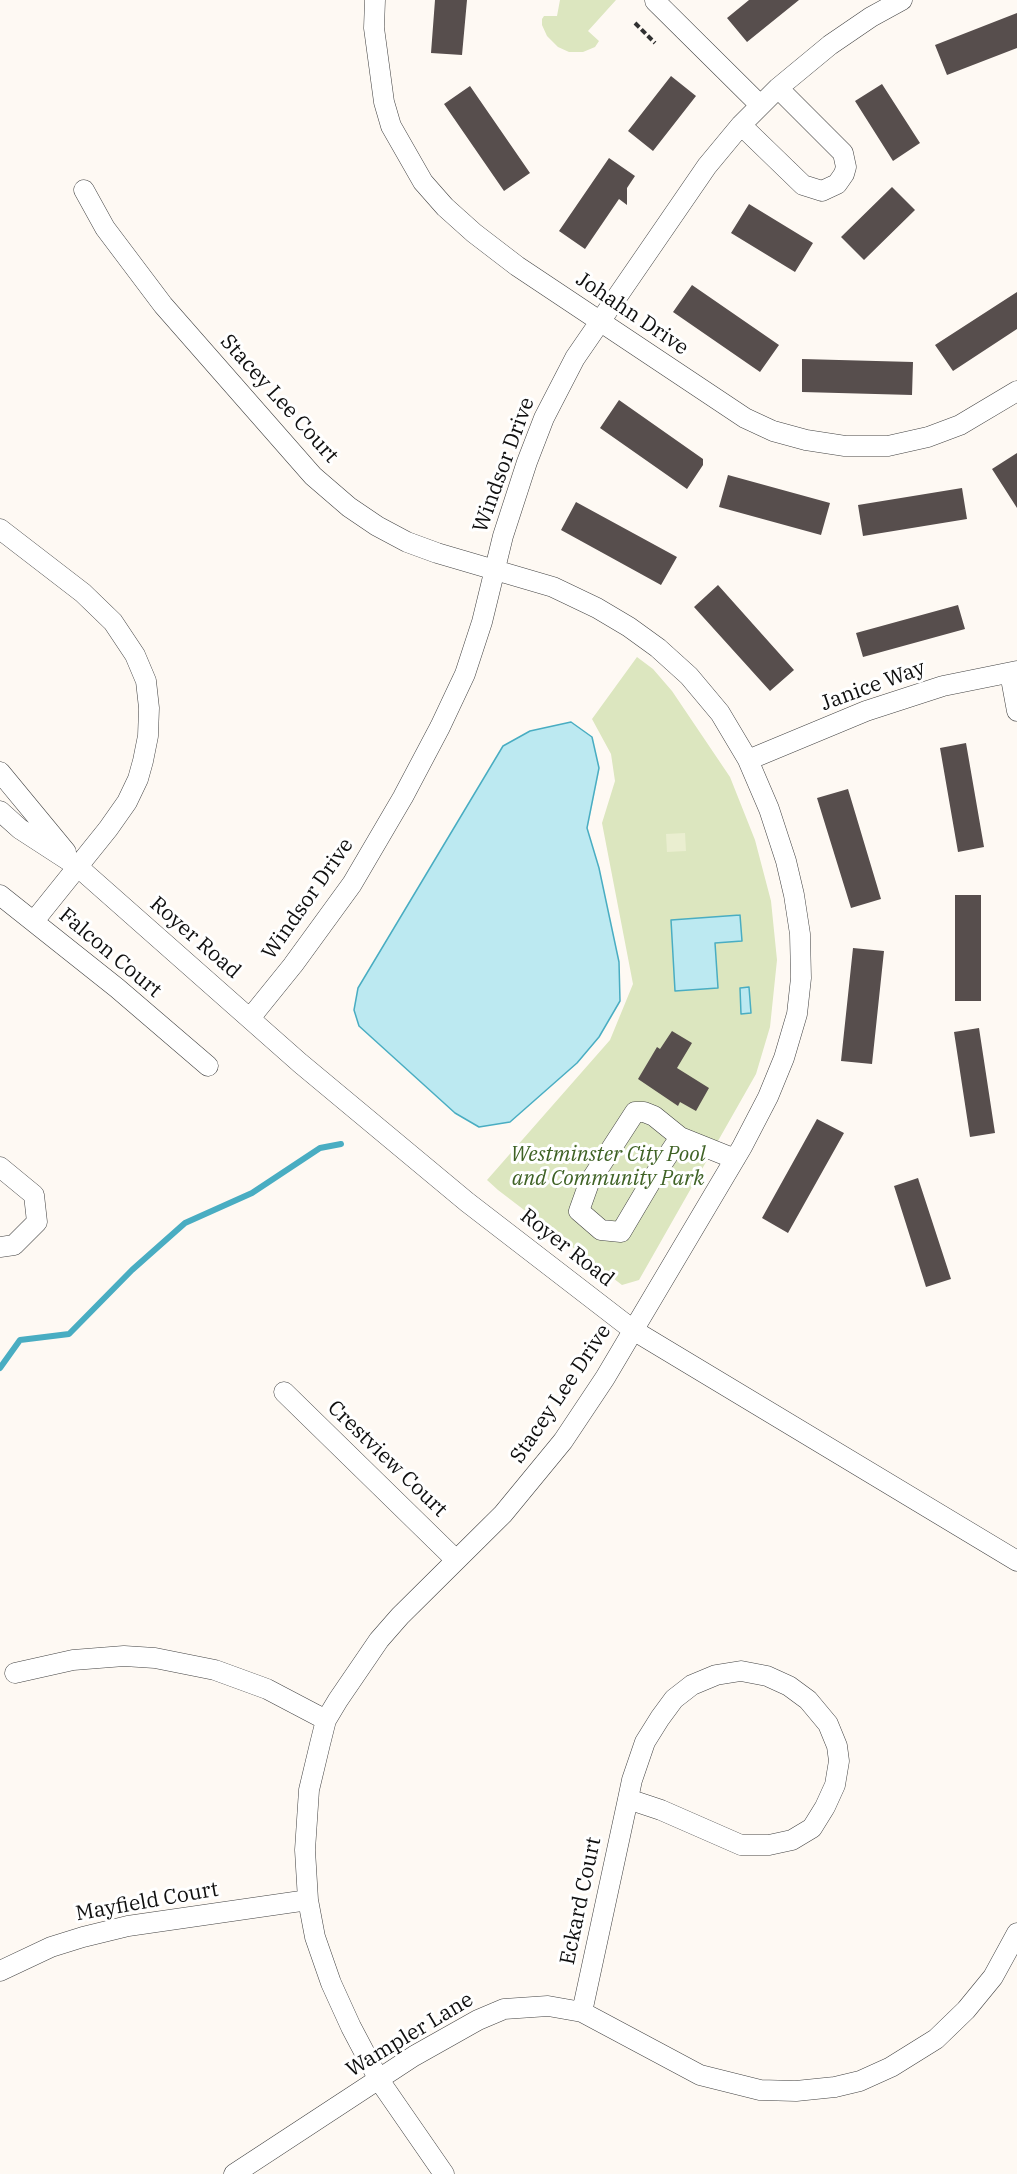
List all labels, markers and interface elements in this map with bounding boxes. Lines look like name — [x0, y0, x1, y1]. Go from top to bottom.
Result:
street label: Johahn Drive — [571, 267, 693, 361]
street label: Stacey Lee Court — [215, 330, 343, 468]
street label: Windsor Drive — [468, 394, 540, 536]
street label: Janice Way — [817, 655, 929, 717]
street label: Windsor Drive — [257, 834, 359, 964]
street label: Royer Road — [144, 892, 246, 984]
street label: Falcon Court — [54, 903, 166, 1003]
park label: Westminster City Pool and Community Park — [510, 1142, 706, 1192]
street label: Royer Road — [515, 1204, 619, 1292]
street label: Stacey Lee Drive — [505, 1320, 617, 1468]
street label: Crestview Court — [322, 1395, 452, 1523]
street label: Eckard Court — [555, 1835, 607, 1967]
street label: Mayfield Court — [74, 1877, 220, 1927]
street label: Wampler Lane — [342, 1987, 478, 2083]

